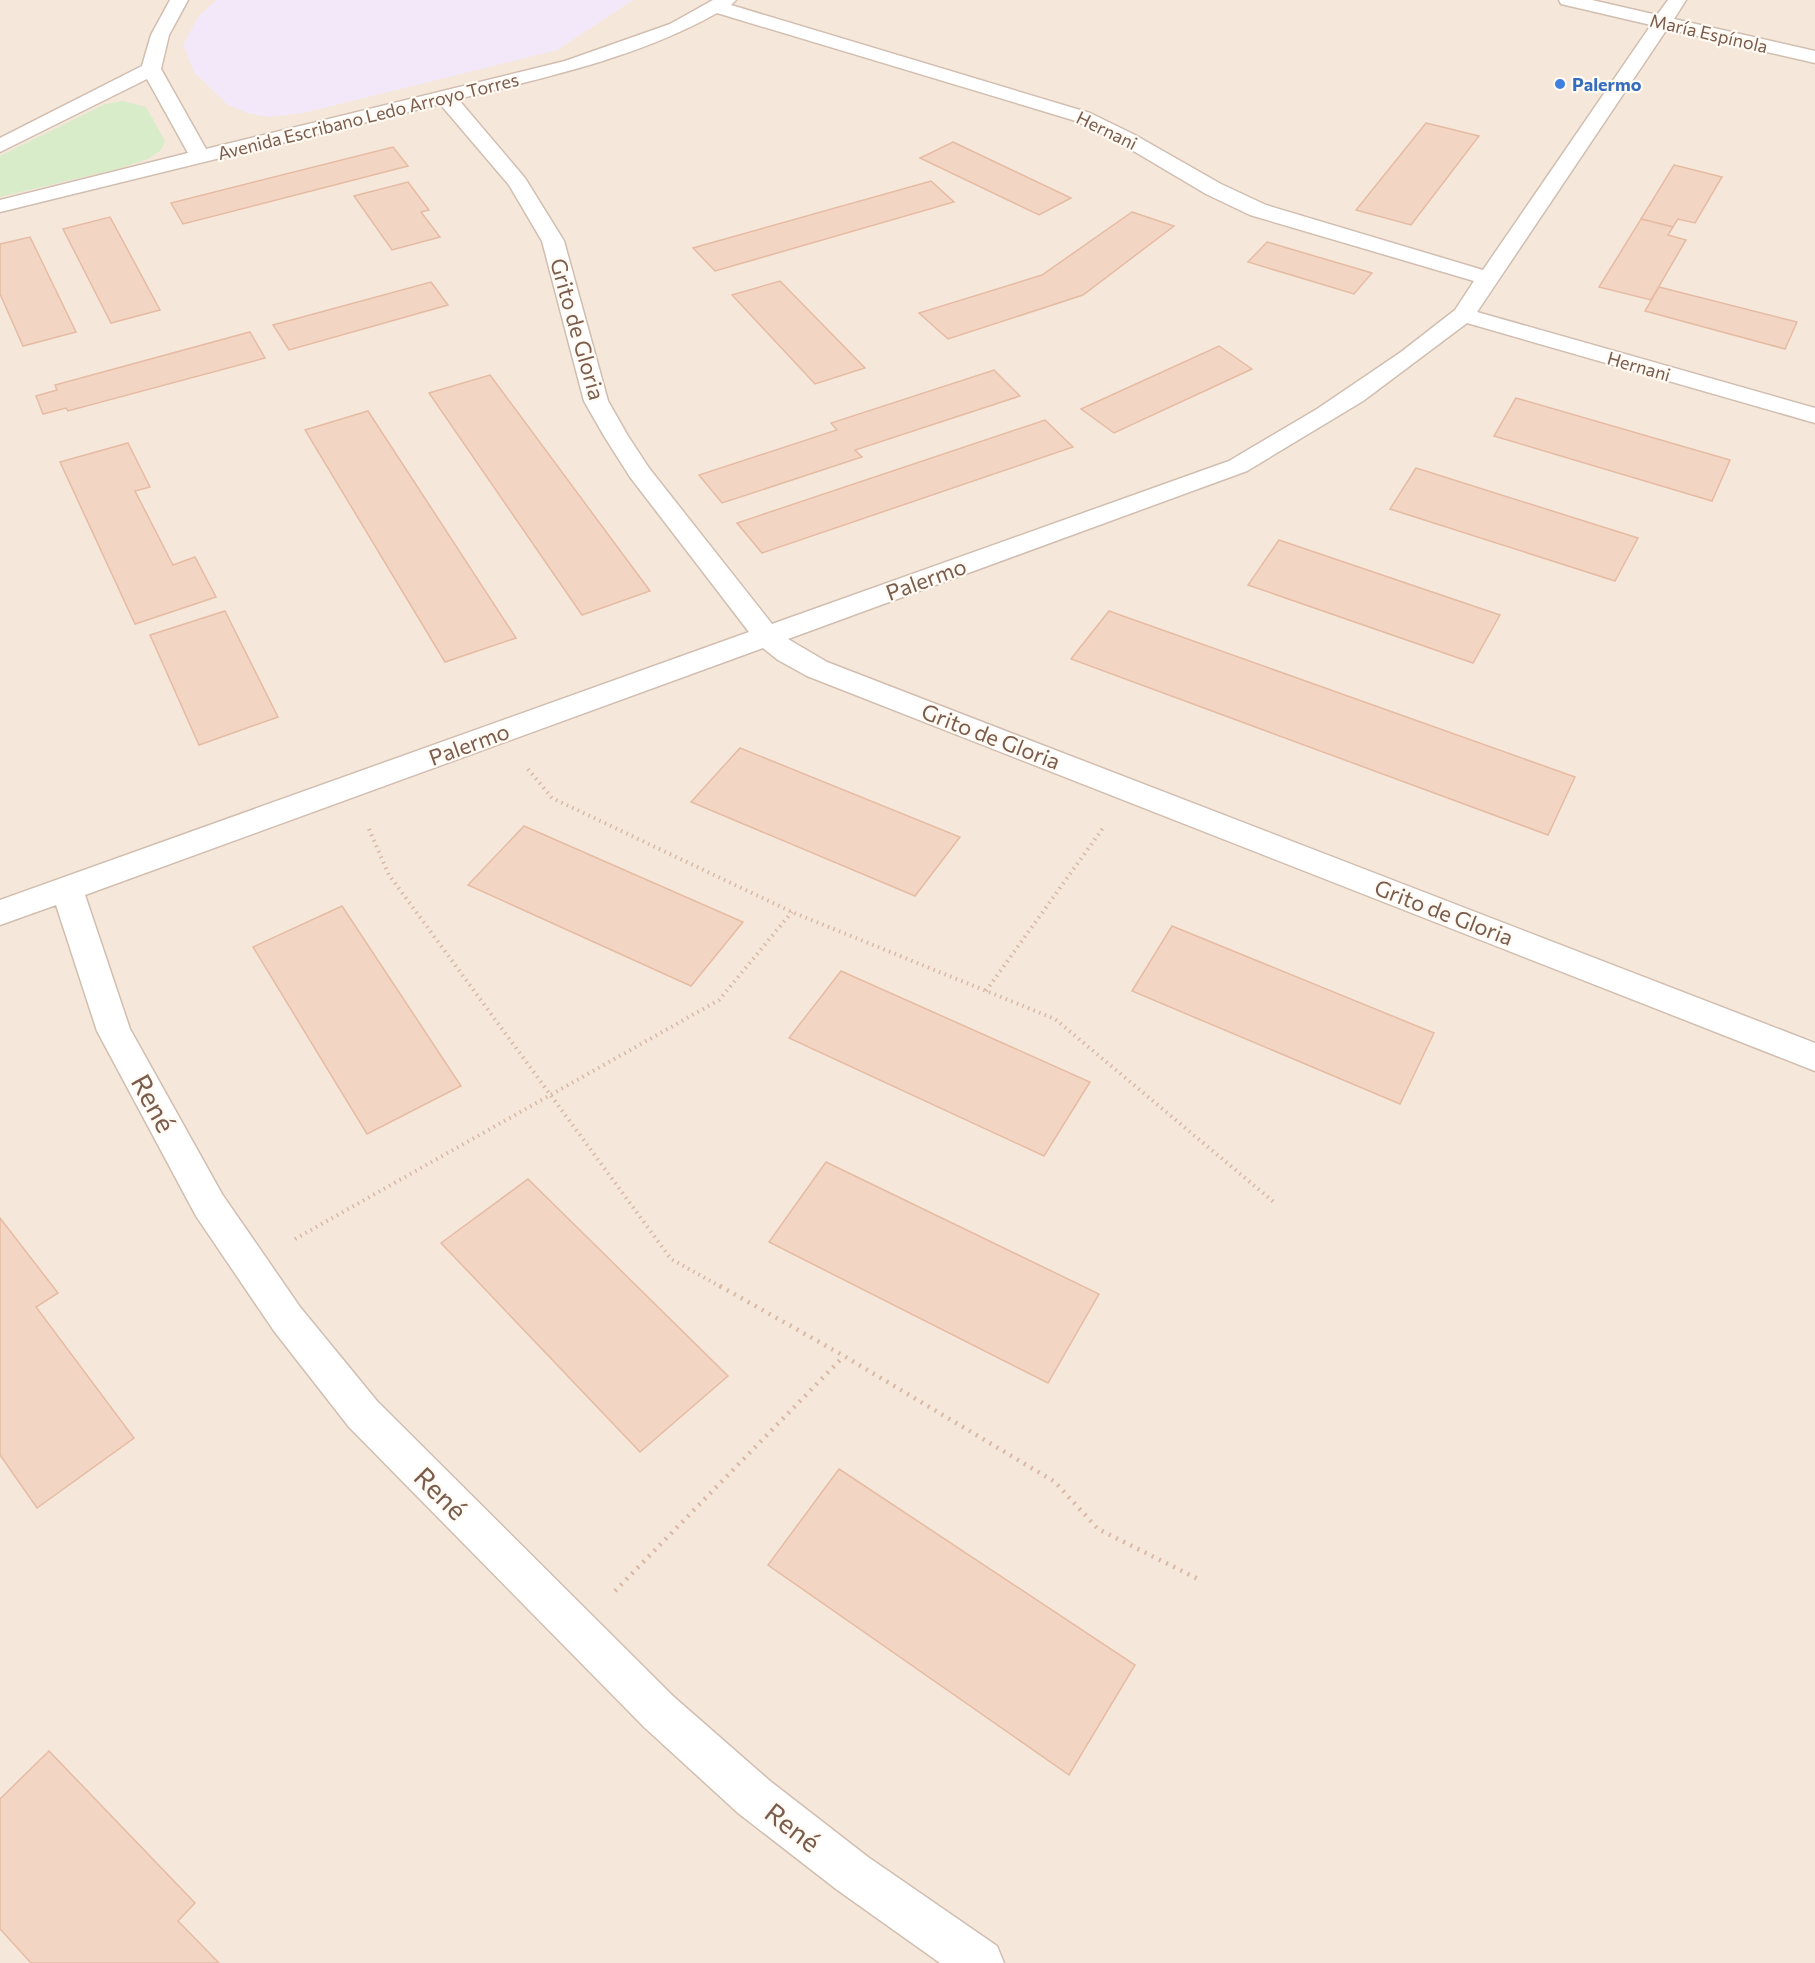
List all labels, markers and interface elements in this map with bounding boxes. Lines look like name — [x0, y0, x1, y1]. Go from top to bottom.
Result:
street label: María Espínola — [1648, 9, 1770, 57]
street label: Avenida Escribano Ledo Arroyo Torres — [215, 68, 521, 164]
place label: Palermo — [1572, 73, 1642, 95]
marker: Palermo — [1553, 77, 1567, 91]
street label: Hernani — [1073, 106, 1141, 154]
street label: Grito de Gloria — [545, 255, 611, 403]
street label: Hernani — [1605, 346, 1673, 386]
street label: Palermo — [882, 552, 970, 606]
street label: Grito de Gloria — [918, 697, 1064, 775]
street label: Palermo — [425, 717, 513, 771]
street label: Grito de Gloria — [1371, 873, 1517, 951]
street label: René — [125, 1068, 183, 1138]
street label: René — [408, 1460, 474, 1526]
street label: René — [759, 1795, 827, 1859]

